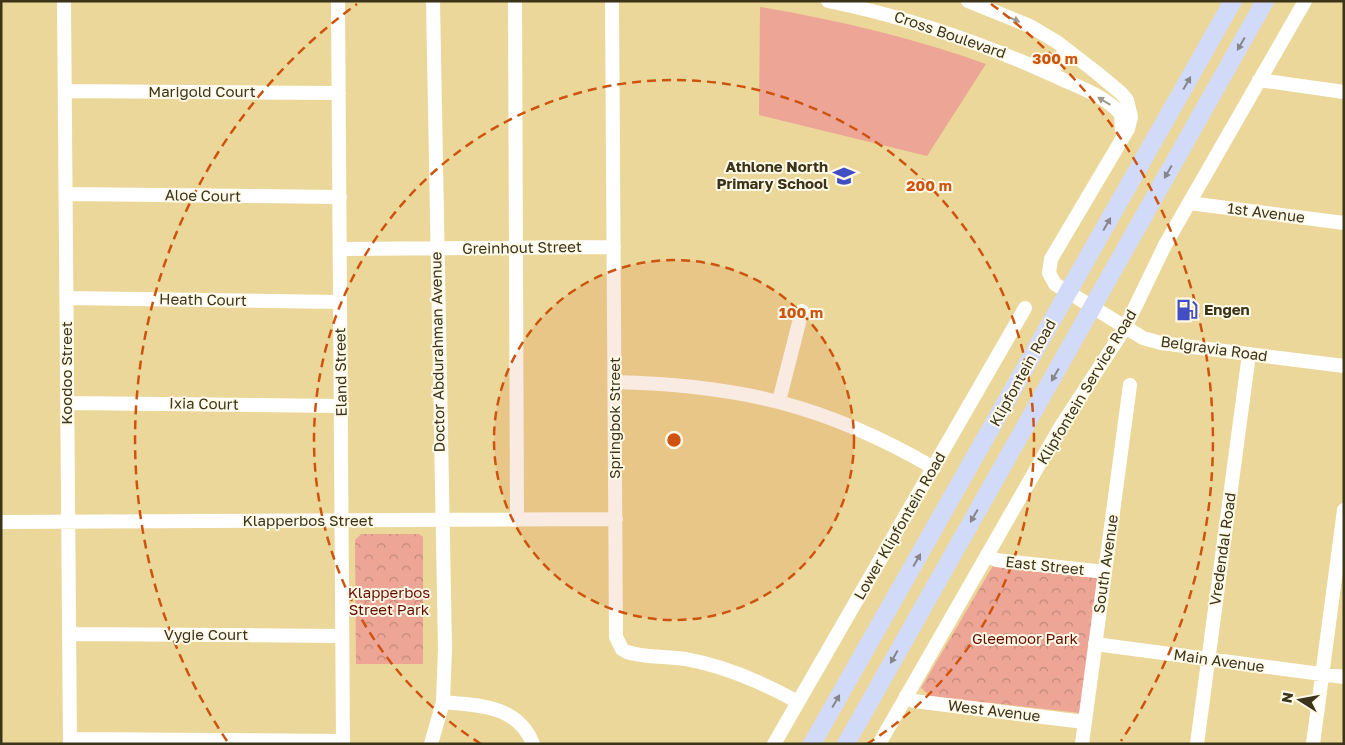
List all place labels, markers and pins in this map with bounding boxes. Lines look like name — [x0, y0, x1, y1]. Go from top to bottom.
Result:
place label: Athlone North Primary School — [716, 157, 828, 192]
school or university icon: Athlone North Primary School — [831, 163, 857, 189]
fuel station icon: Engen — [1174, 297, 1200, 323]
place label: Engen — [1204, 300, 1250, 318]
centre of rings — [665, 431, 683, 449]

